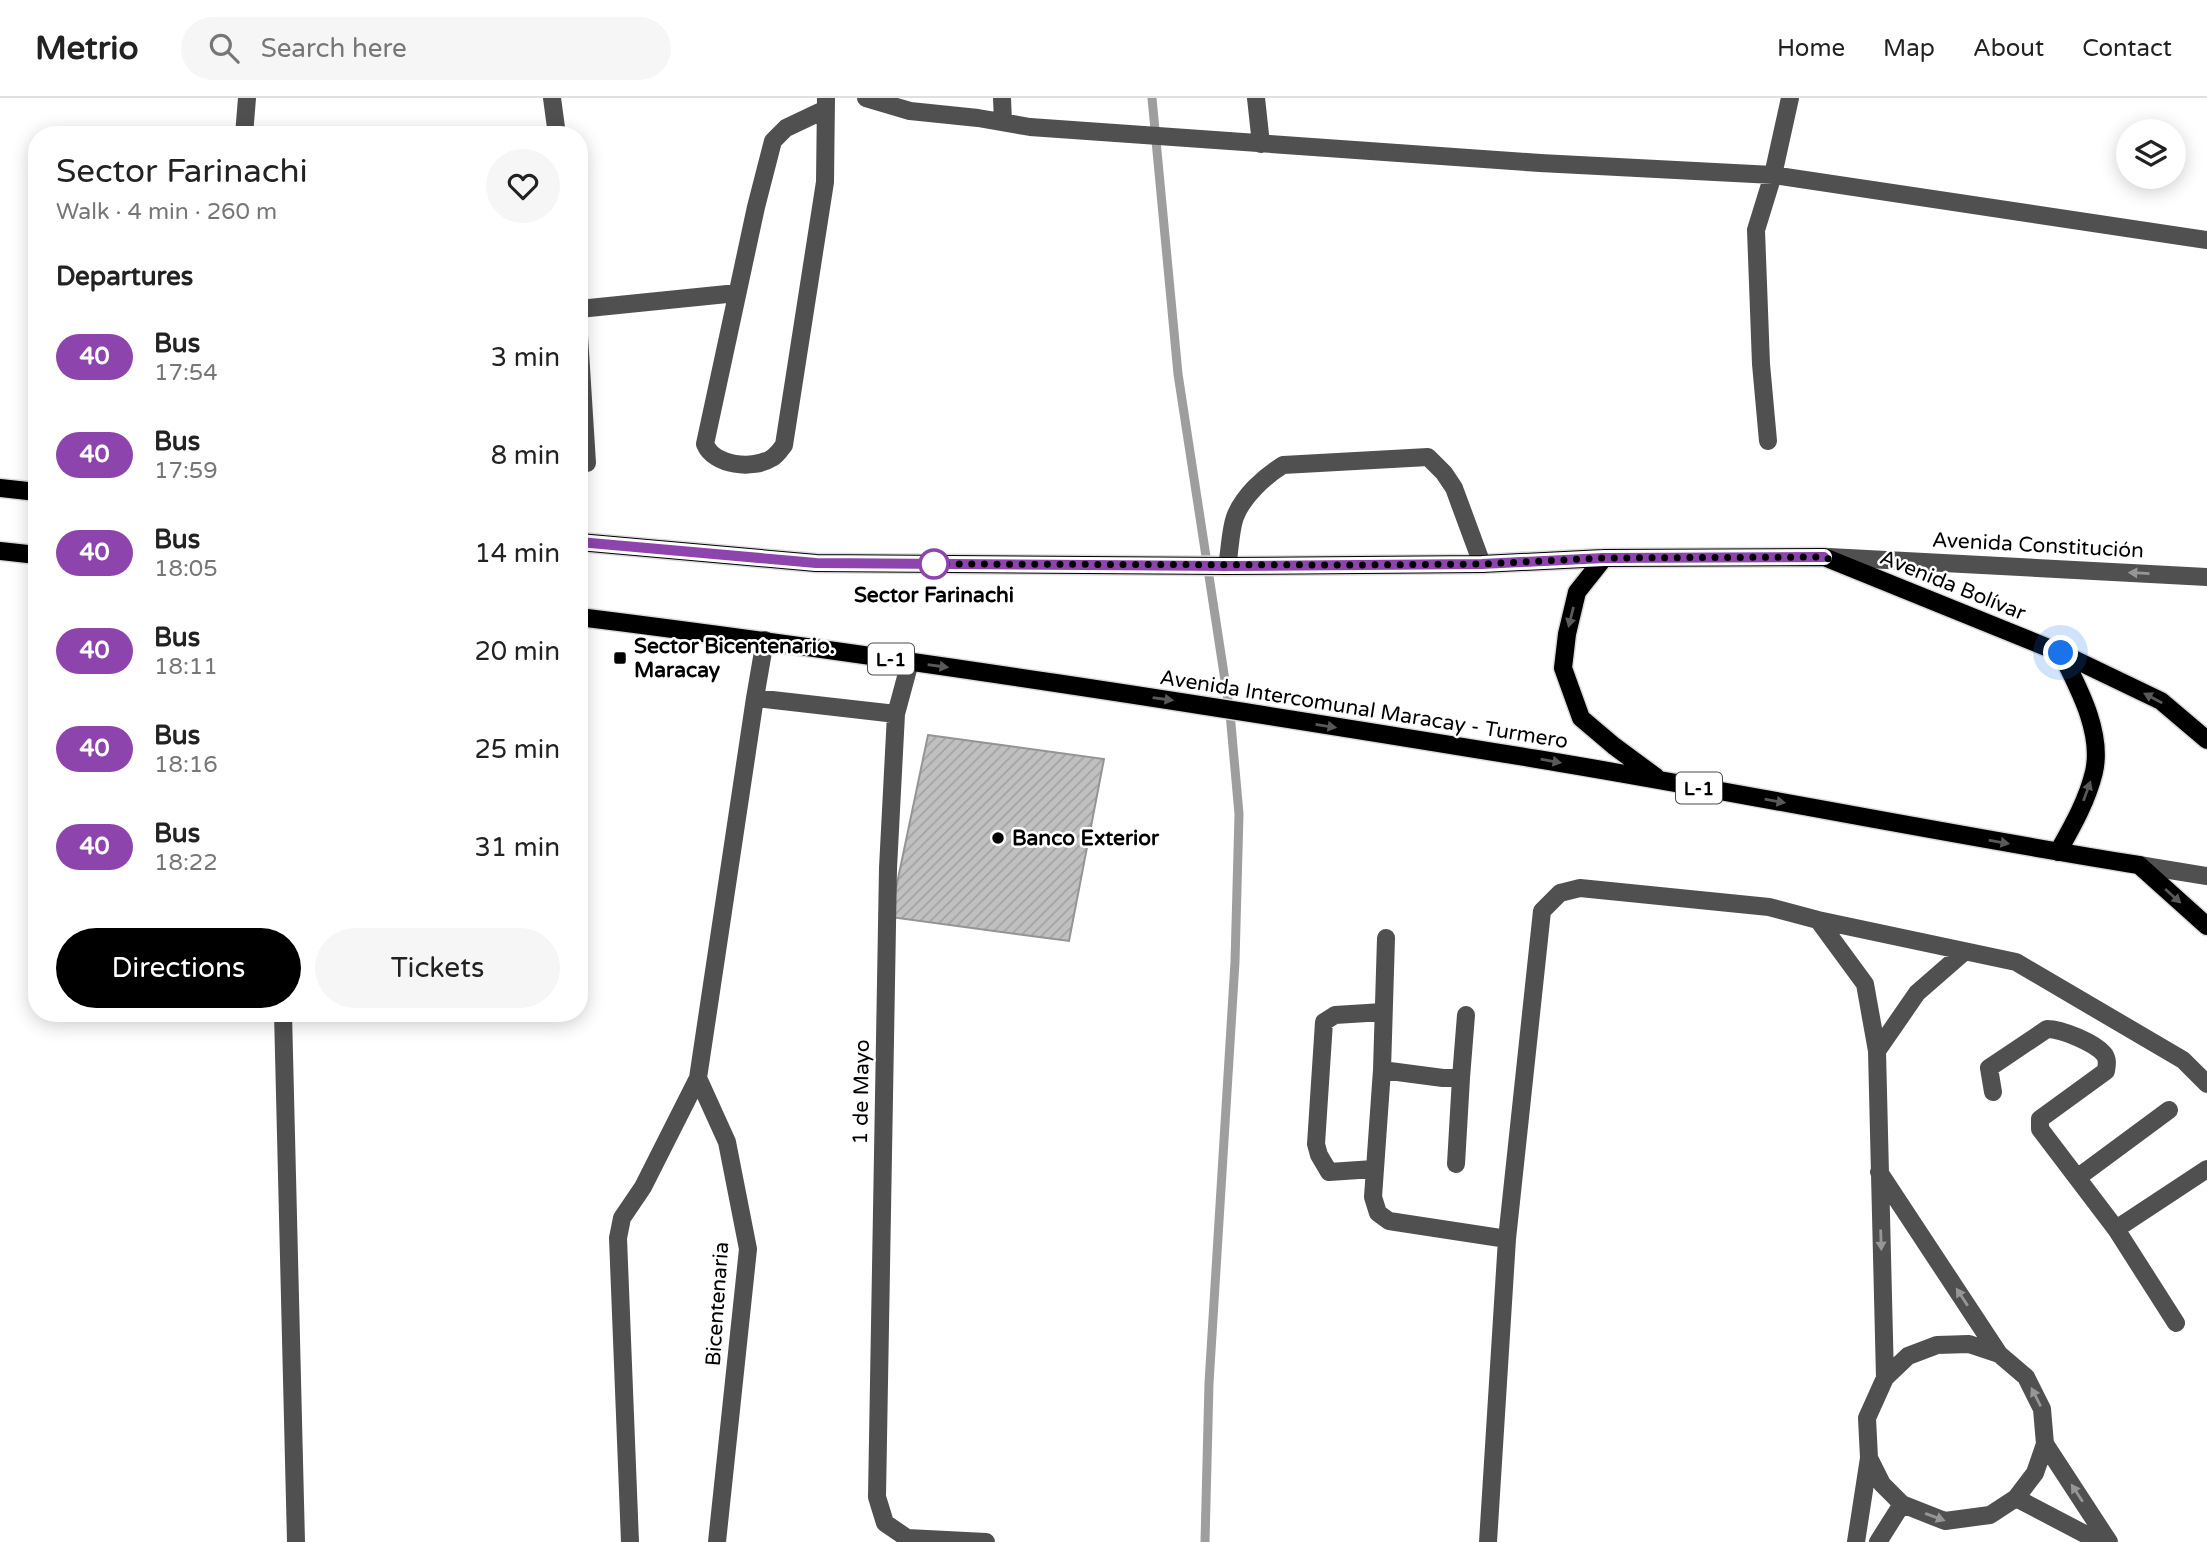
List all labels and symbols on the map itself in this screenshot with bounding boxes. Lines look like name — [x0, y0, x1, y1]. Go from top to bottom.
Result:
street label: Avenida Constitución — [1931, 527, 2145, 564]
street label: Avenida Bolívar — [1876, 545, 2029, 626]
marker: Sector Farinachi — [919, 549, 949, 579]
one-way arrow — [2128, 567, 2150, 578]
place label: Sector Farinachi — [854, 583, 1014, 608]
one-way arrow — [1565, 606, 1576, 628]
place label: Sector Bicentenario. Maracay — [634, 634, 835, 683]
your location — [2043, 635, 2078, 670]
road number: L-1 — [868, 644, 914, 674]
marker: Sector Bicentenario. Maracay — [612, 650, 628, 666]
one-way arrow — [927, 661, 949, 672]
street label: Avenida Intercomunal Maracay - Turmero — [1158, 665, 1570, 754]
one-way arrow — [2143, 693, 2163, 705]
one-way arrow — [1152, 694, 1174, 705]
one-way arrow — [1315, 721, 1337, 732]
one-way arrow — [1540, 756, 1562, 767]
road number: L-1 — [1676, 772, 1722, 804]
one-way arrow — [2082, 780, 2093, 801]
one-way arrow — [1764, 796, 1786, 807]
place label: Banco Exterior — [1012, 826, 1160, 851]
marker: Banco Exterior — [990, 830, 1006, 846]
one-way arrow — [1988, 836, 2010, 847]
one-way arrow — [2164, 888, 2182, 904]
street label: 1 de Mayo — [848, 1039, 875, 1145]
one-way arrow — [1875, 1229, 1886, 1251]
street label: Bicentenaria — [701, 1241, 734, 1367]
one-way arrow — [1955, 1287, 1968, 1307]
one-way arrow — [2031, 1387, 2042, 1407]
one-way arrow — [2070, 1484, 2084, 1502]
one-way arrow — [1924, 1512, 1945, 1523]

